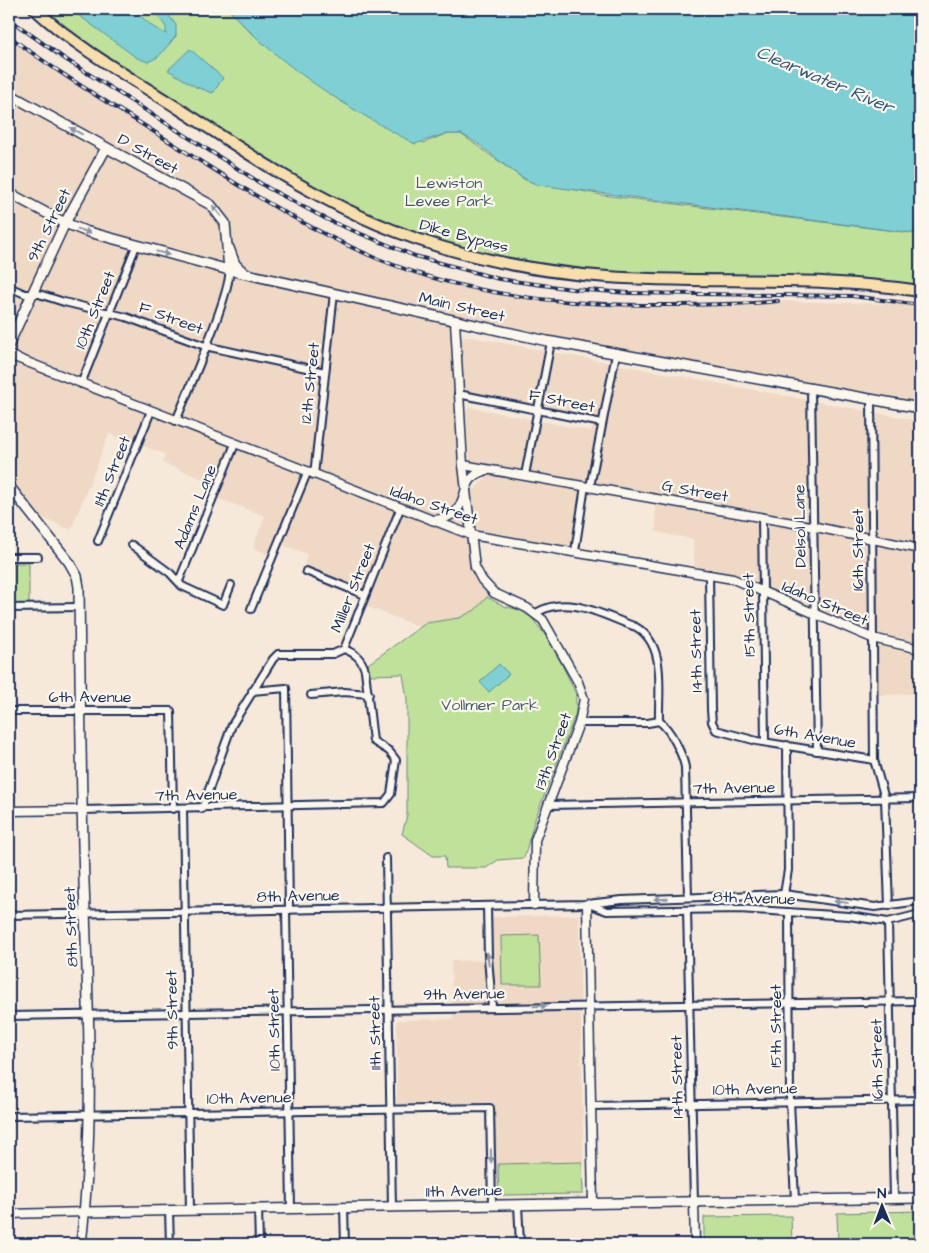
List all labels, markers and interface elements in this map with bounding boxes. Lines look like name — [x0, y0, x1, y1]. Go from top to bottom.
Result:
water label: Clearwater River — [753, 40, 899, 121]
one-way arrow — [69, 127, 83, 135]
street label: D Street — [114, 128, 183, 180]
park label: Lewiston Levee Park — [405, 172, 494, 212]
street label: 9th Street — [22, 184, 76, 265]
one-way arrow — [211, 205, 222, 218]
street label: Dike Bypass — [417, 214, 511, 259]
one-way arrow — [76, 227, 91, 235]
one-way arrow — [156, 249, 171, 257]
street label: 10th Street — [69, 267, 121, 352]
street label: Main Street — [417, 286, 508, 328]
street label: F Street — [136, 296, 207, 340]
street label: 12th Street — [295, 341, 325, 425]
street label: F Street — [527, 384, 597, 418]
street label: 11th Street — [88, 432, 136, 510]
street label: Adams Lane — [168, 461, 222, 553]
street label: G Street — [660, 474, 730, 508]
street label: Idaho Street — [387, 480, 481, 530]
street label: Delsol Lane — [788, 484, 812, 568]
street label: 16th Street — [847, 508, 869, 591]
street label: Miller Street — [325, 540, 381, 636]
street label: 15th Street — [737, 573, 761, 657]
street label: Idaho Street — [779, 575, 872, 631]
street label: 14th Street — [684, 609, 708, 693]
street label: 6th Avenue — [49, 686, 132, 708]
park label: Vollmer Park — [441, 694, 539, 716]
street label: 13th Street — [529, 709, 577, 793]
street label: 6th Avenue — [772, 718, 858, 754]
street label: 7th Avenue — [693, 776, 776, 800]
street label: 7th Avenue — [155, 783, 238, 807]
street label: 8th Avenue — [256, 884, 340, 908]
street label: 8th Street — [59, 886, 83, 968]
street label: 8th Avenue — [712, 886, 796, 910]
one-way arrow — [653, 895, 669, 903]
one-way arrow — [832, 898, 848, 906]
one-way arrow — [484, 950, 492, 966]
street label: 9th Street — [160, 970, 184, 1050]
street label: 9th Avenue — [423, 982, 505, 1006]
street label: 15th Street — [765, 984, 787, 1068]
street label: 10th Street — [262, 988, 286, 1071]
street label: 11th Street — [363, 995, 387, 1070]
one-way arrow — [533, 1002, 549, 1010]
street label: 16th Street — [865, 1018, 889, 1101]
street label: 14th Street — [665, 1035, 689, 1119]
street label: 10th Avenue — [712, 1077, 798, 1101]
street label: 10th Avenue — [206, 1086, 292, 1110]
one-way arrow — [487, 1149, 495, 1165]
street label: 11th Avenue — [425, 1179, 503, 1203]
north arrow — [856, 1180, 906, 1230]
text: N — [877, 1184, 887, 1204]

